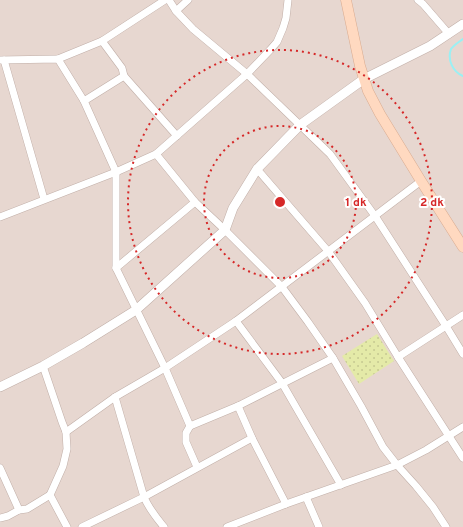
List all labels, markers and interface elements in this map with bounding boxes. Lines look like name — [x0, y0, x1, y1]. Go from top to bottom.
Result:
centre of rings — [273, 195, 287, 209]
text: 1 dk — [345, 195, 367, 211]
text: 2 dk — [420, 195, 444, 211]

